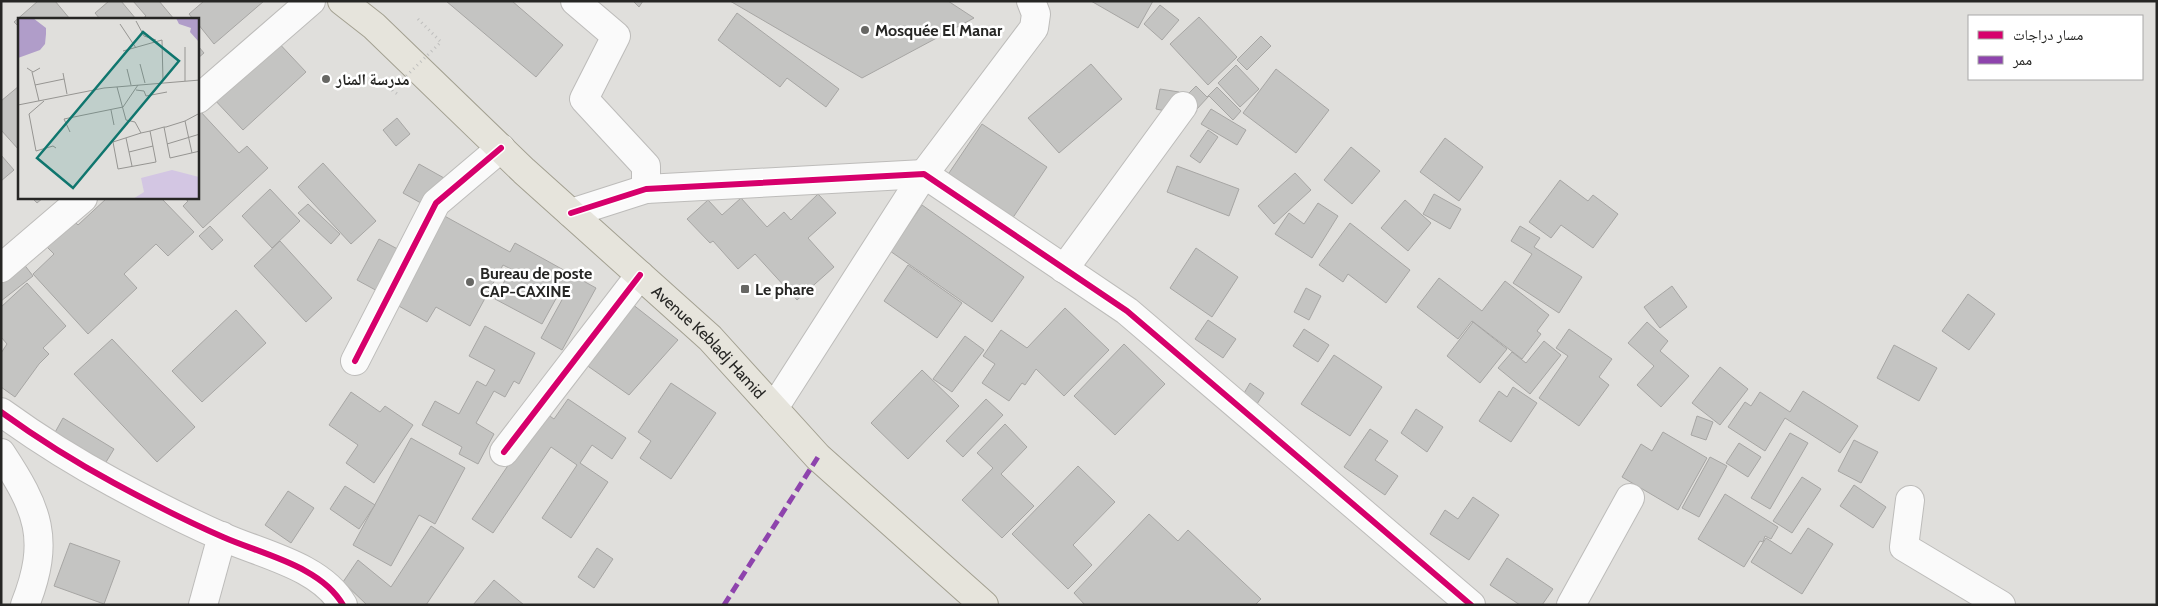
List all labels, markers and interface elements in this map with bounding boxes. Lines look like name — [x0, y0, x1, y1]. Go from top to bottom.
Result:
legend — [1968, 15, 2143, 80]
inset map — [18, 18, 199, 199]
place label: Mosquée El Manar — [875, 21, 1003, 40]
marker: Mosquée El Manar — [859, 24, 871, 36]
text: مسار دراجات — [2013, 26, 2083, 44]
text: ممر — [2012, 51, 2032, 69]
place label: مدرسة المنار — [335, 70, 410, 89]
marker: مدرسة المنار — [320, 73, 332, 85]
place label: Bureau de poste CAP-CAXINE — [480, 264, 592, 301]
marker: Bureau de poste CAP-CAXINE — [464, 276, 476, 288]
place label: Le phare — [755, 280, 814, 299]
street label: Avenue Kebladj Hamid — [648, 281, 770, 402]
marker: Le phare — [739, 283, 751, 295]

